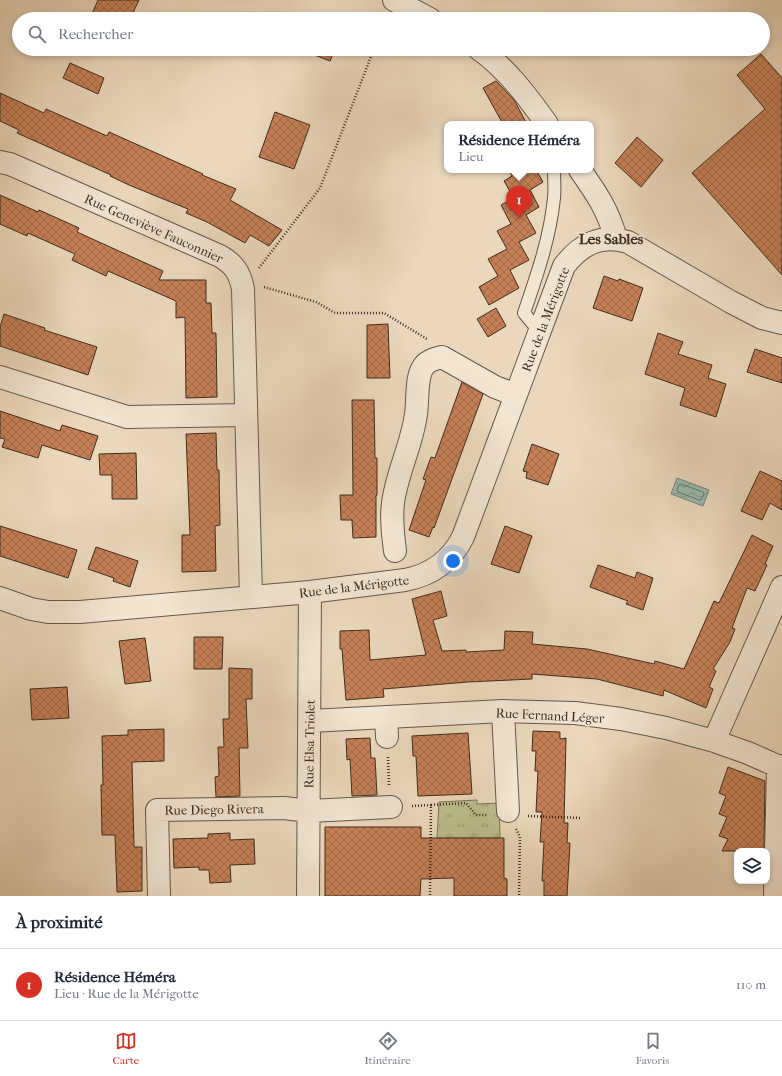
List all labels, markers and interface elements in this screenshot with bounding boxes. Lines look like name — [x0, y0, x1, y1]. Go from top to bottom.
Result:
search box — [12, 12, 770, 56]
icon: search — [26, 23, 48, 45]
text: Rechercher — [58, 25, 133, 43]
popup — [444, 121, 594, 173]
text: Résidence Héméra — [458, 131, 580, 149]
text: Lieu — [458, 149, 483, 164]
pin: 1 — [506, 186, 532, 219]
street label: Rue Geneviève Fauconnier — [82, 191, 226, 266]
district label: Les Sables — [579, 230, 644, 248]
street label: Rue de la Mérigotte — [519, 264, 573, 374]
your location — [443, 551, 463, 571]
street label: Rue de la Mérigotte — [298, 572, 411, 601]
street label: Rue Elsa Triolet — [301, 699, 318, 789]
street label: Rue Fernand Léger — [495, 705, 605, 726]
street label: Rue Diego Rivera — [164, 801, 265, 818]
map controls — [734, 848, 770, 884]
button: layers — [734, 848, 770, 884]
text: À proximité — [16, 912, 103, 932]
text: Résidence Héméra — [54, 968, 176, 986]
text: 1 — [27, 977, 31, 992]
text: 110 m — [736, 977, 766, 992]
text: Lieu · Rue de la Mérigotte — [54, 986, 199, 1001]
tab: Carte — [113, 1030, 139, 1067]
tab: Itinéraire — [364, 1030, 411, 1067]
tab: Favoris — [636, 1030, 669, 1067]

